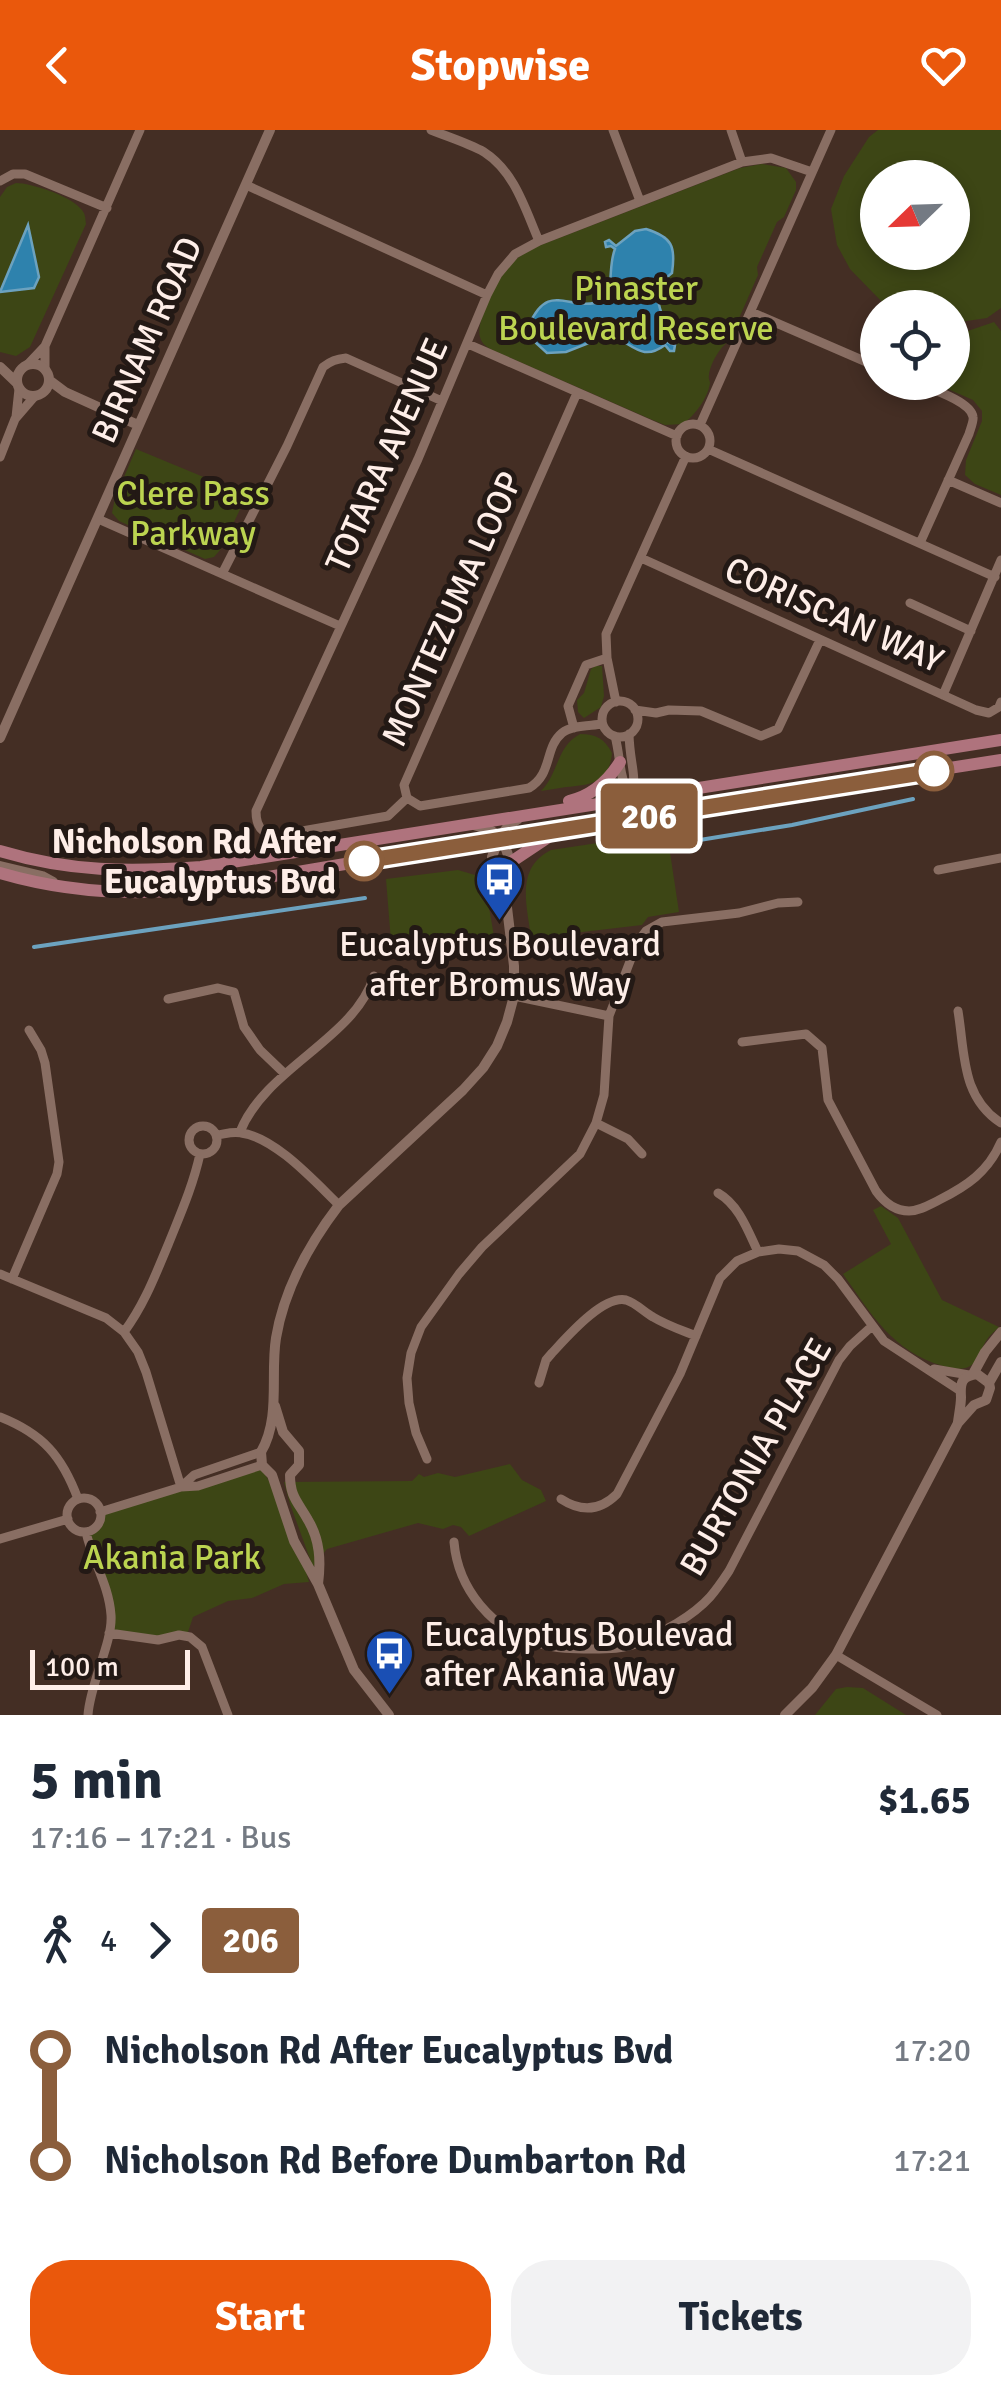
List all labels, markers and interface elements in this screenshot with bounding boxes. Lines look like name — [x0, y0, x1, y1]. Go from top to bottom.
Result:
icon: back — [30, 38, 85, 93]
text: Stopwise — [411, 38, 590, 93]
icon: heart — [916, 38, 971, 93]
north arrow — [860, 160, 970, 270]
map controls — [860, 160, 970, 400]
street label: BIRNAM ROAD — [82, 230, 212, 450]
park label: Pinaster Boulevard Reserve — [498, 267, 774, 350]
button: locate — [860, 290, 970, 400]
street label: TOTARA AVENUE — [316, 331, 458, 579]
street label: MONTEZUMA LOOP — [372, 465, 532, 753]
park label: Clere Pass Parkway — [116, 472, 270, 555]
street label: CORISCAN WAY — [718, 548, 950, 682]
unlabelled marker — [915, 752, 953, 790]
line badge: 206 — [592, 784, 706, 848]
text: 206 — [621, 795, 677, 838]
place label: Nicholson Rd After Eucalyptus Bvd — [51, 820, 336, 903]
marker: Nicholson Rd After Eucalyptus Bvd — [345, 842, 383, 880]
bus stop icon: Eucalyptus Boulevard after Bromus Way — [474, 854, 526, 922]
place label: Eucalyptus Boulevard after Bromus Way — [339, 923, 661, 1006]
street label: BURTONIA PLACE — [671, 1331, 841, 1583]
park label: Akania Park — [83, 1536, 261, 1579]
place label: Eucalyptus Boulevad after Akania Way — [424, 1613, 733, 1696]
bus stop icon: Eucalyptus Boulevad after Akania Way — [363, 1628, 415, 1696]
scale bar — [30, 1645, 190, 1690]
text: 100 m — [45, 1650, 119, 1684]
text: 5 min — [30, 1746, 163, 1814]
text: $1.65 — [878, 1777, 971, 1824]
text: 17:16 – 17:21 · Bus — [30, 1818, 291, 1857]
icon: walk — [30, 1913, 85, 1968]
icon: forward — [132, 1913, 187, 1968]
text: 206 — [222, 1919, 279, 1962]
text: 4 — [100, 1921, 117, 1960]
text: Nicholson Rd After Eucalyptus Bvd — [104, 2027, 673, 2074]
text: 17:20 — [893, 2031, 971, 2070]
text: Nicholson Rd Before Dumbarton Rd — [104, 2137, 687, 2184]
text: 17:21 — [893, 2141, 971, 2180]
button: Start — [30, 2260, 491, 2375]
button: Tickets — [511, 2260, 971, 2375]

